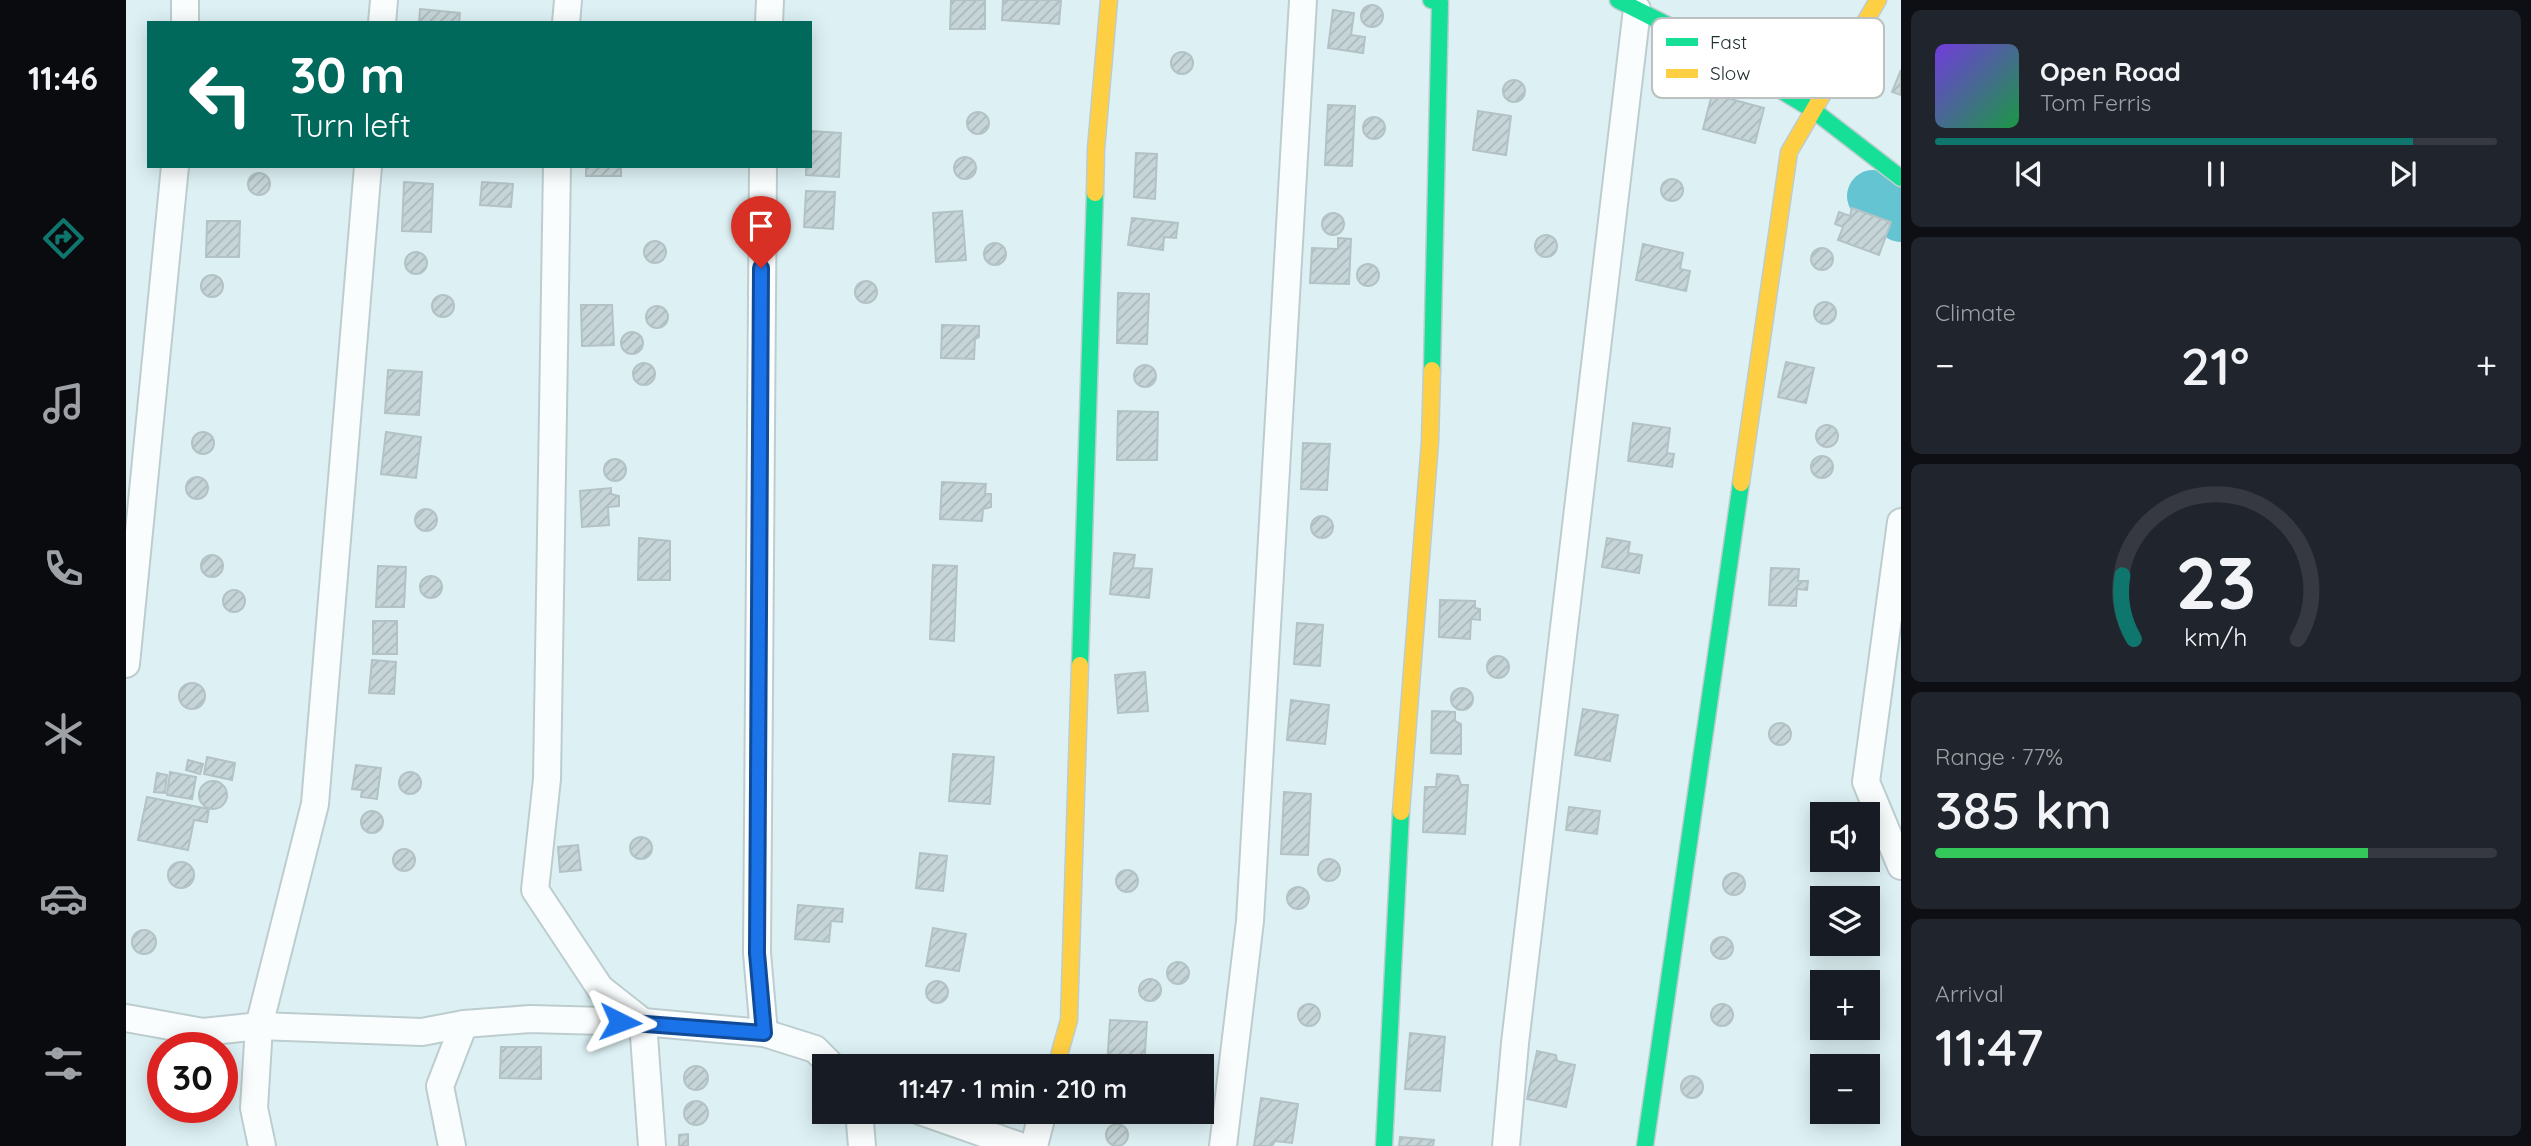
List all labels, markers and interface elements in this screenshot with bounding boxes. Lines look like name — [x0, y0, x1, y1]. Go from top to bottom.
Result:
legend — [1652, 18, 1884, 98]
text: Fast — [1710, 30, 1747, 54]
text: 30 m — [290, 44, 405, 105]
icon: left — [175, 49, 266, 140]
text: Open Road — [2040, 55, 2181, 88]
text: 11:46 — [28, 58, 98, 98]
text: Slow — [1710, 61, 1751, 85]
text: Tom Ferris — [2040, 88, 2151, 117]
text: Turn left — [290, 105, 411, 145]
icon: previous — [2010, 155, 2048, 193]
icon: pause — [2197, 155, 2235, 193]
icon: next — [2384, 155, 2422, 193]
pin — [731, 196, 791, 268]
icon: arrive — [742, 207, 780, 245]
icon: directions — [39, 214, 88, 263]
text: Climate — [1935, 298, 2016, 327]
text: 21° — [2181, 333, 2249, 398]
text: − — [1935, 341, 1955, 389]
text: + — [2476, 341, 2497, 389]
icon: music — [39, 379, 88, 428]
text: 23 — [2176, 536, 2256, 627]
icon: phone — [39, 544, 88, 593]
text: km/h — [2184, 621, 2248, 652]
icon: climate — [39, 709, 88, 758]
text: Range · 77% — [1935, 742, 2063, 771]
text: 385 km — [1935, 777, 2112, 842]
map controls — [1810, 802, 1880, 1124]
button: sound — [1810, 802, 1880, 872]
icon: car — [39, 874, 88, 923]
button: layers — [1810, 886, 1880, 956]
button: + — [1810, 970, 1880, 1040]
text: Arrival — [1935, 979, 2004, 1008]
position arrow — [583, 985, 657, 1059]
text: 11:47 — [1935, 1014, 2043, 1079]
speed limit sign: 30 — [147, 1032, 238, 1123]
icon: filters — [39, 1039, 88, 1088]
button: − — [1810, 1054, 1880, 1124]
text: 11:47 · 1 min · 210 m — [899, 1072, 1127, 1105]

